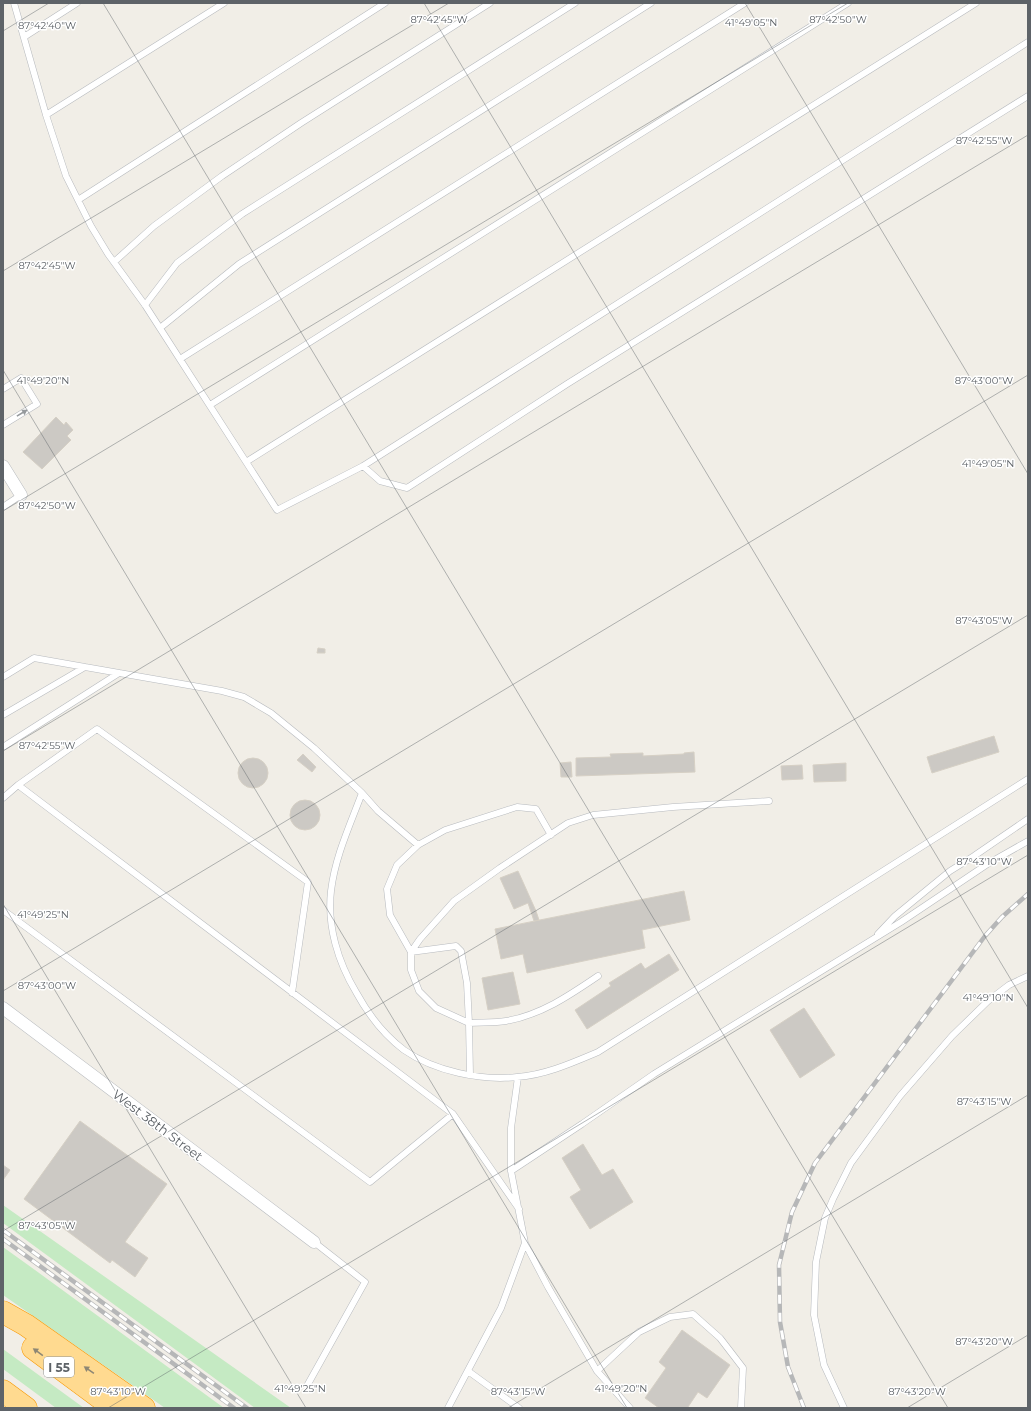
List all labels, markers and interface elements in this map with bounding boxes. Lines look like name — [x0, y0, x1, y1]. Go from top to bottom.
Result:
text: 87°42'45"W — [410, 13, 468, 26]
text: 87°42'50"W — [809, 13, 867, 26]
text: 41°49'05"N — [725, 16, 777, 29]
text: 87°42'40"W — [18, 19, 76, 32]
text: 87°42'55"W — [956, 134, 1012, 147]
text: 87°42'45"W — [18, 259, 76, 272]
text: 41°49'20"N — [17, 374, 69, 387]
text: 87°43'00"W — [955, 374, 1013, 387]
one-way arrow — [16, 410, 28, 417]
text: 41°49'05"N — [962, 457, 1014, 470]
text: 87°42'50"W — [18, 499, 76, 512]
text: 87°43'05"W — [955, 614, 1013, 627]
text: 87°42'55"W — [19, 739, 75, 752]
text: 87°43'10"W — [956, 855, 1012, 868]
text: 41°49'25"N — [17, 908, 69, 921]
text: 87°43'00"W — [18, 979, 76, 992]
text: 41°49'10"N — [962, 991, 1014, 1004]
street label: West 38th Street — [110, 1086, 206, 1164]
text: 87°43'15"W — [957, 1095, 1011, 1108]
text: 87°43'05"W — [18, 1219, 76, 1232]
text: 87°43'20"W — [955, 1335, 1013, 1348]
one-way arrow — [32, 1348, 43, 1356]
road number: I 55 — [44, 1357, 74, 1377]
one-way arrow — [84, 1366, 94, 1374]
text: 41°49'25"N — [274, 1382, 326, 1395]
text: 41°49'20"N — [595, 1382, 647, 1395]
text: 87°43'10"W — [90, 1385, 146, 1398]
text: 87°43'15"W — [491, 1385, 545, 1398]
text: 87°43'20"W — [888, 1385, 946, 1398]

